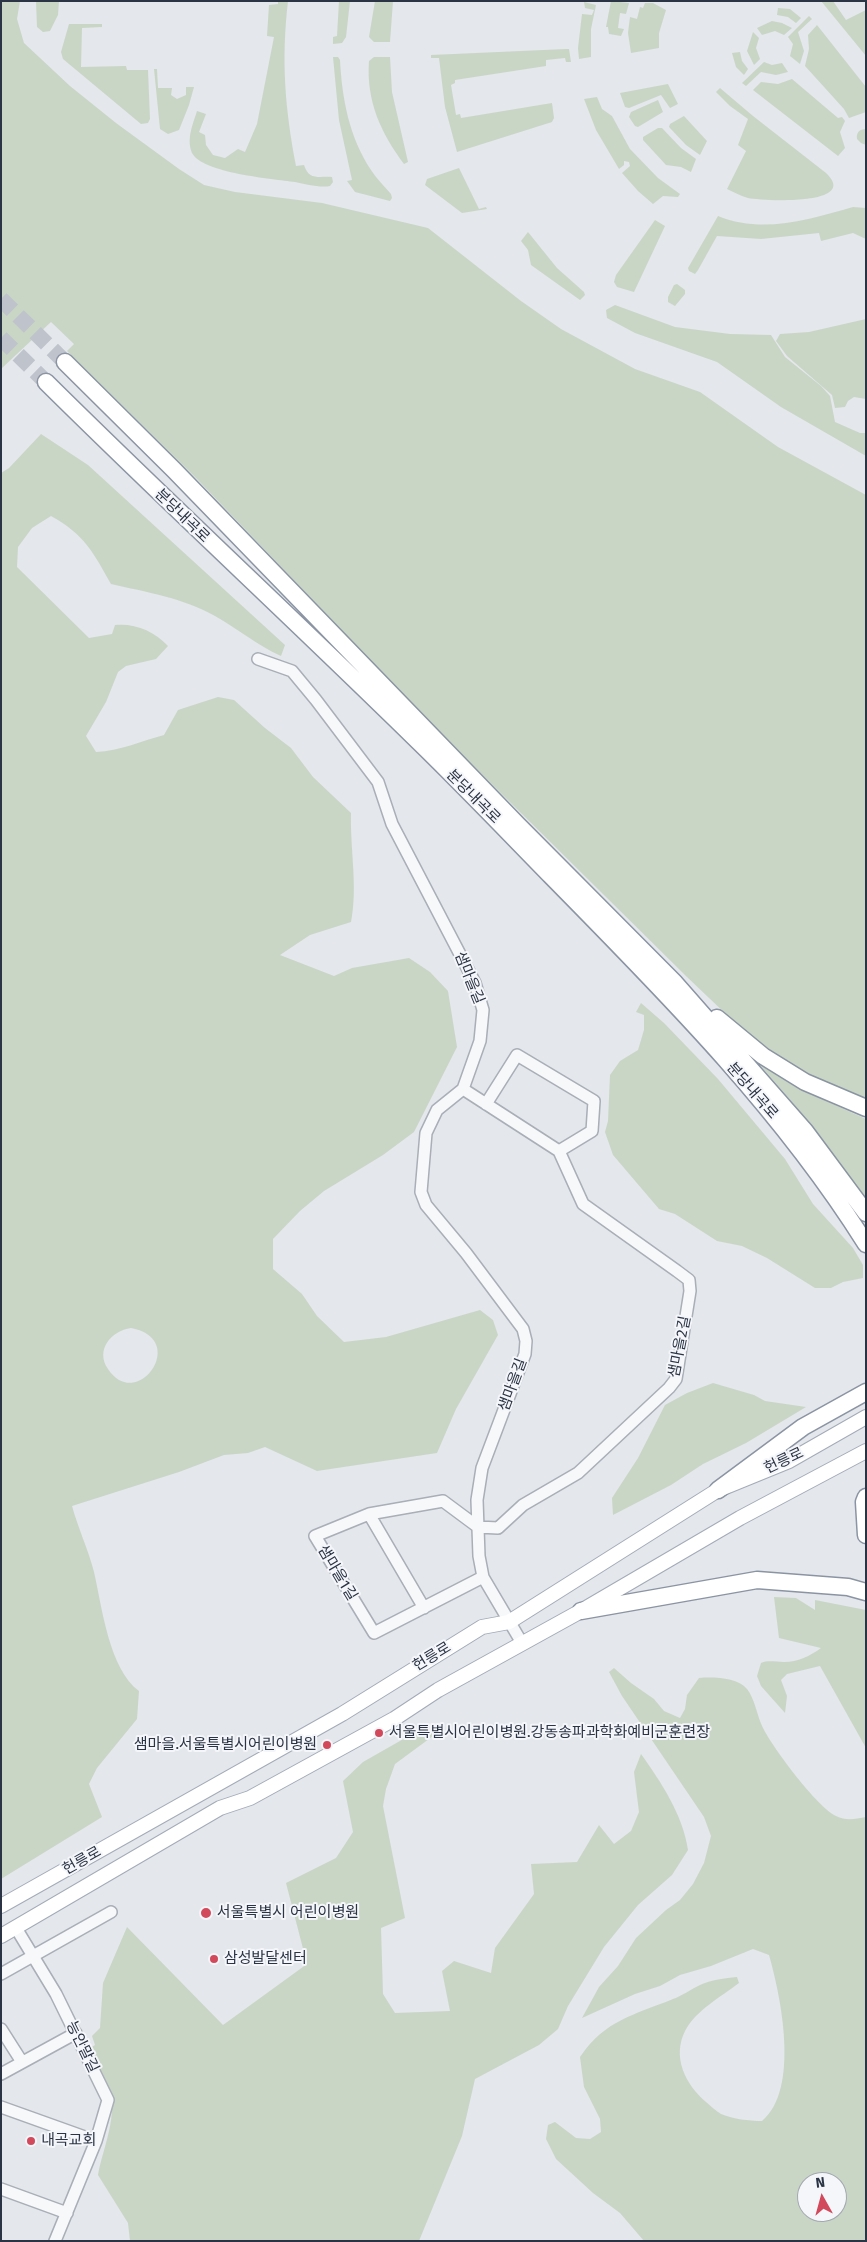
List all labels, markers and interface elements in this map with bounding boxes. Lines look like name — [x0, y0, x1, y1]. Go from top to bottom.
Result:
street label: 분당내곡로 — [151, 486, 213, 546]
street label: 분당내곡로 — [442, 766, 504, 828]
street label: 샘마을길 — [450, 949, 488, 1007]
street label: 분당내곡로 — [723, 1059, 781, 1123]
street label: 샘마을2길 — [665, 1315, 695, 1379]
street label: 샘마을길 — [495, 1356, 531, 1414]
street label: 헌릉로 — [761, 1444, 807, 1478]
street label: 샘마을1길 — [313, 1542, 361, 1604]
street label: 헌릉로 — [410, 1639, 454, 1675]
place label: 서울특별시어린이병원.강동송파과학화예비군훈련장 — [389, 1724, 710, 1742]
marker: 서울특별시어린이병원.강동송파과학화예비군훈련장 — [373, 1727, 385, 1739]
place label: 샘마을.서울특별시어린이병원 — [134, 1736, 317, 1754]
marker: 샘마을.서울특별시어린이병원 — [321, 1739, 333, 1751]
street label: 헌릉로 — [60, 1843, 104, 1879]
place label: 서울특별시 어린이병원 — [217, 1904, 359, 1922]
marker: 서울특별시 어린이병원 — [199, 1906, 213, 1920]
place label: 삼성발달센터 — [224, 1950, 307, 1968]
marker: 삼성발달센터 — [208, 1953, 220, 1965]
street label: 능안말길 — [62, 2018, 102, 2076]
place label: 내곡교회 — [41, 2132, 96, 2150]
marker: 내곡교회 — [25, 2135, 37, 2147]
north arrow — [797, 2172, 847, 2222]
text: N — [815, 2174, 826, 2192]

